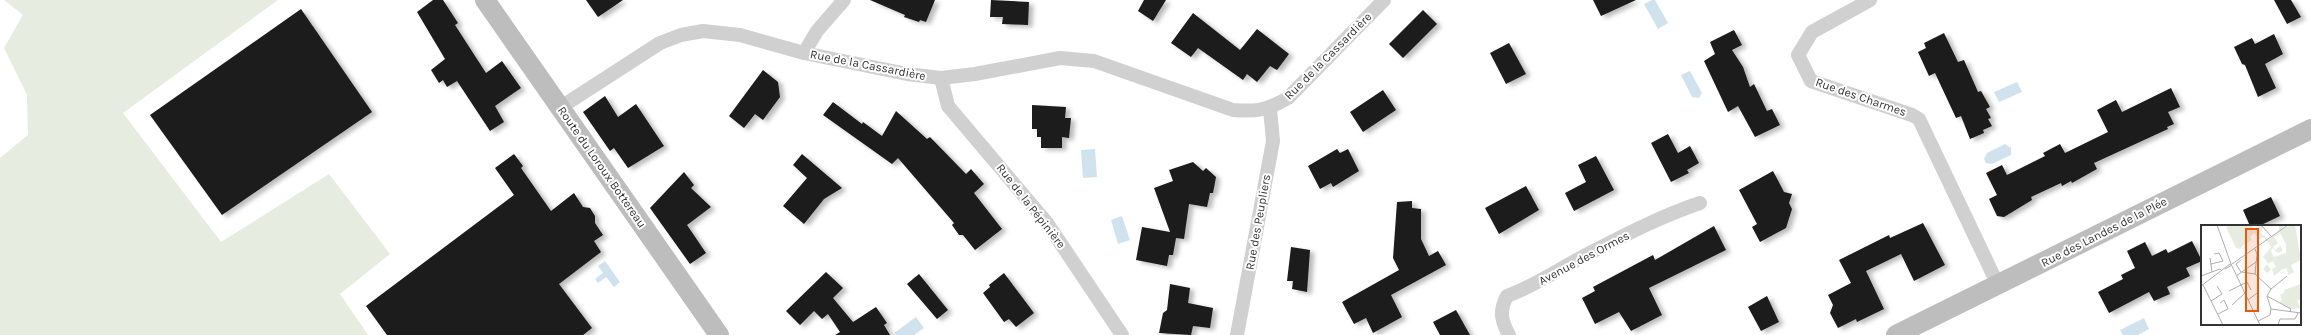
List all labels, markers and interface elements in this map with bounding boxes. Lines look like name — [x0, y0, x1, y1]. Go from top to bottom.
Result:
street label: Rue de la Cassardière — [1282, 10, 1374, 102]
street label: Rue de la Cassardière — [809, 47, 927, 83]
street label: Rue des Charmes — [1814, 75, 1908, 119]
street label: Route du Loroux Bottereau — [555, 104, 649, 230]
street label: Rue de la Pépinière — [994, 161, 1068, 251]
street label: Rue des Peupliers — [1243, 173, 1273, 271]
street label: Rue des Landes de la Plée — [2039, 194, 2169, 270]
inset map — [2201, 225, 2301, 325]
street label: Avenue des Ormes — [1536, 228, 1632, 288]

